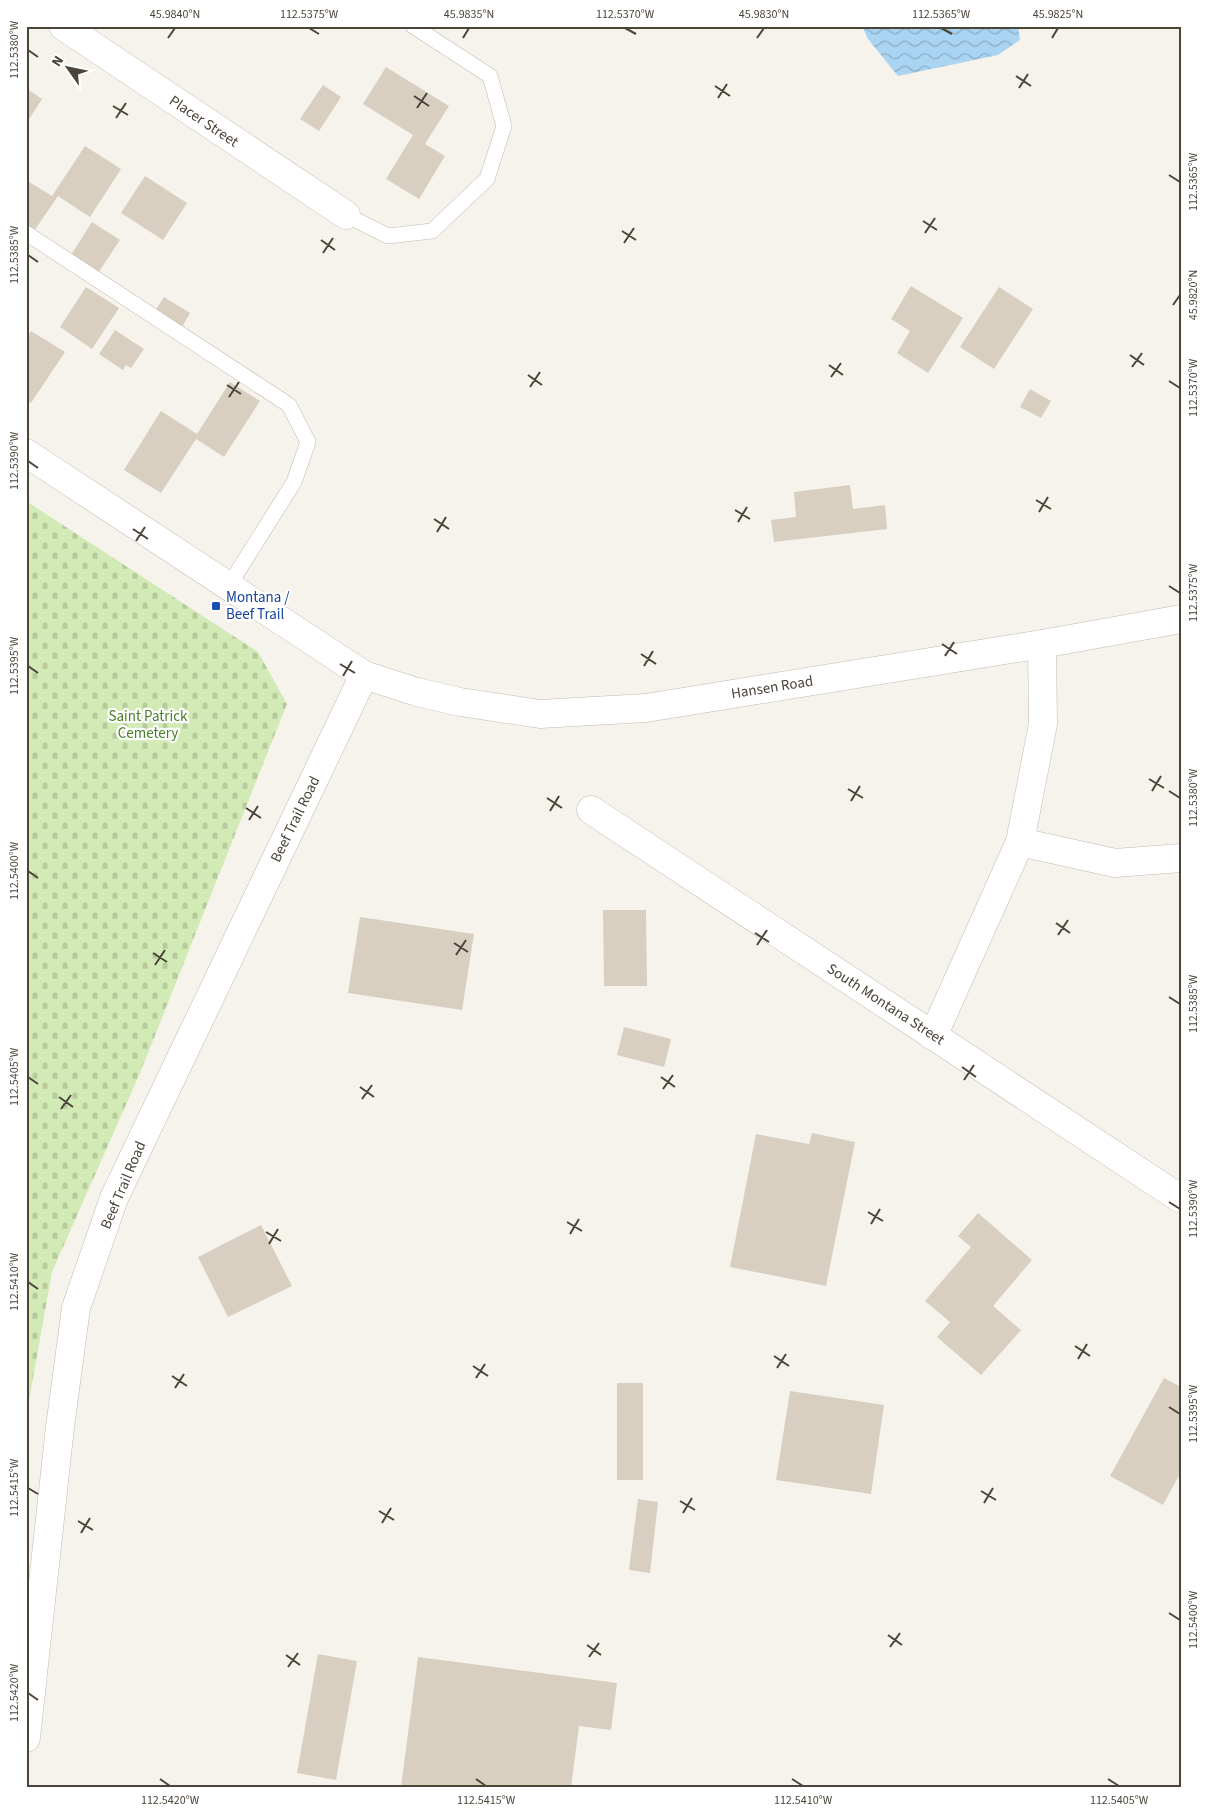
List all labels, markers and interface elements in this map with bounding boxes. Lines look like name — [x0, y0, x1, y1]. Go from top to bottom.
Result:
text: 45.9840°N — [150, 6, 200, 23]
text: 112.5375°W — [280, 6, 339, 23]
text: 45.9835°N — [444, 6, 494, 23]
text: 112.5370°W — [596, 6, 655, 23]
text: 45.9830°N — [739, 6, 789, 23]
text: 112.5365°W — [912, 6, 971, 23]
text: 45.9825°N — [1033, 6, 1083, 23]
text: 112.5380°W — [6, 20, 23, 79]
north arrow — [42, 42, 92, 92]
text: N — [47, 52, 69, 71]
street label: Placer Street — [165, 90, 243, 152]
text: 112.5365°W — [1185, 152, 1202, 211]
text: 112.5385°W — [6, 225, 23, 284]
text: 45.9820°N — [1185, 270, 1202, 320]
text: 112.5370°W — [1185, 358, 1202, 417]
text: 112.5390°W — [6, 431, 23, 490]
text: 112.5375°W — [1185, 563, 1202, 622]
place label: Montana / Beef Trail — [226, 587, 290, 625]
marker: Montana / Beef Trail — [210, 600, 222, 612]
text: 112.5395°W — [6, 636, 23, 695]
street label: Hansen Road — [730, 671, 815, 704]
park label: Saint Patrick Cemetery — [109, 706, 188, 744]
text: 112.5380°W — [1185, 768, 1202, 827]
street label: Beef Trail Road — [266, 773, 325, 866]
text: 112.5400°W — [6, 841, 23, 900]
street label: South Montana Street — [823, 958, 949, 1050]
text: 112.5385°W — [1185, 974, 1202, 1033]
text: 112.5405°W — [6, 1047, 23, 1106]
street label: Beef Trail Road — [96, 1138, 151, 1232]
text: 112.5390°W — [1185, 1179, 1202, 1238]
text: 112.5410°W — [6, 1252, 23, 1311]
text: 112.5395°W — [1185, 1384, 1202, 1443]
text: 112.5415°W — [6, 1458, 23, 1517]
text: 112.5400°W — [1185, 1590, 1202, 1649]
text: 112.5420°W — [6, 1663, 23, 1722]
text: 112.5420°W — [141, 1792, 200, 1809]
text: 112.5415°W — [457, 1792, 516, 1809]
text: 112.5410°W — [774, 1792, 833, 1809]
text: 112.5405°W — [1090, 1792, 1149, 1809]

